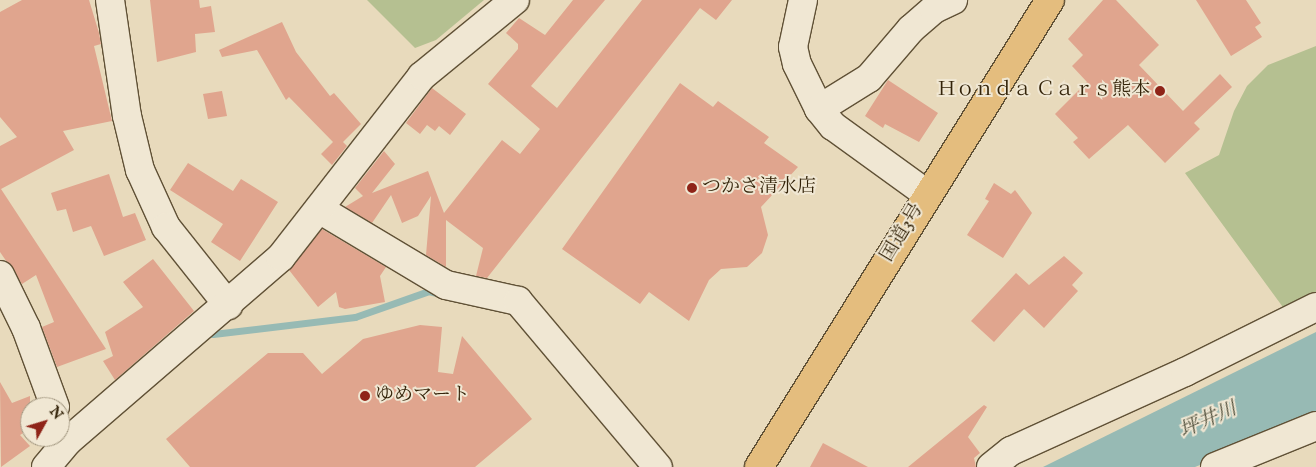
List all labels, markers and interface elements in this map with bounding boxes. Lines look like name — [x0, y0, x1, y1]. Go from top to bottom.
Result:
place label: Ｈｏｎｄａ Ｃａｒｓ熊本 — [937, 80, 1150, 102]
marker: Ｈｏｎｄａ Ｃａｒｓ熊本 — [1154, 85, 1166, 97]
place label: つかさ清水店 — [702, 177, 816, 199]
marker: つかさ清水店 — [686, 182, 698, 194]
street label: 国道3号 — [877, 200, 929, 266]
place label: ゆめマート — [375, 385, 470, 407]
marker: ゆめマート — [359, 390, 371, 402]
north arrow — [20, 397, 70, 447]
water label: 坪井川 — [1176, 397, 1240, 443]
text: N — [45, 403, 67, 424]

